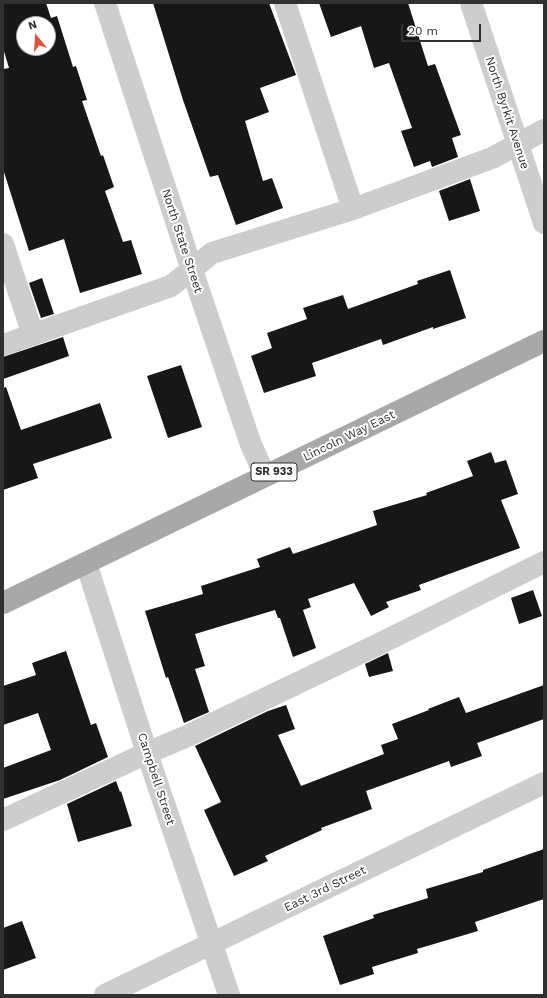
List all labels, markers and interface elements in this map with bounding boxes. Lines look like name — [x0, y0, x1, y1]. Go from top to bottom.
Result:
north arrow — [16, 16, 56, 56]
scale bar — [403, 16, 483, 42]
text: N — [27, 18, 38, 33]
text: 20 m — [408, 24, 438, 38]
street label: North Byrkit Avenue — [482, 55, 532, 171]
street label: North State Street — [158, 187, 206, 295]
street label: Lincoln Way East — [301, 408, 397, 464]
road number: SR 933 — [251, 463, 297, 481]
street label: Campbell Street — [134, 731, 178, 827]
street label: East 3rd Street — [282, 863, 368, 915]

